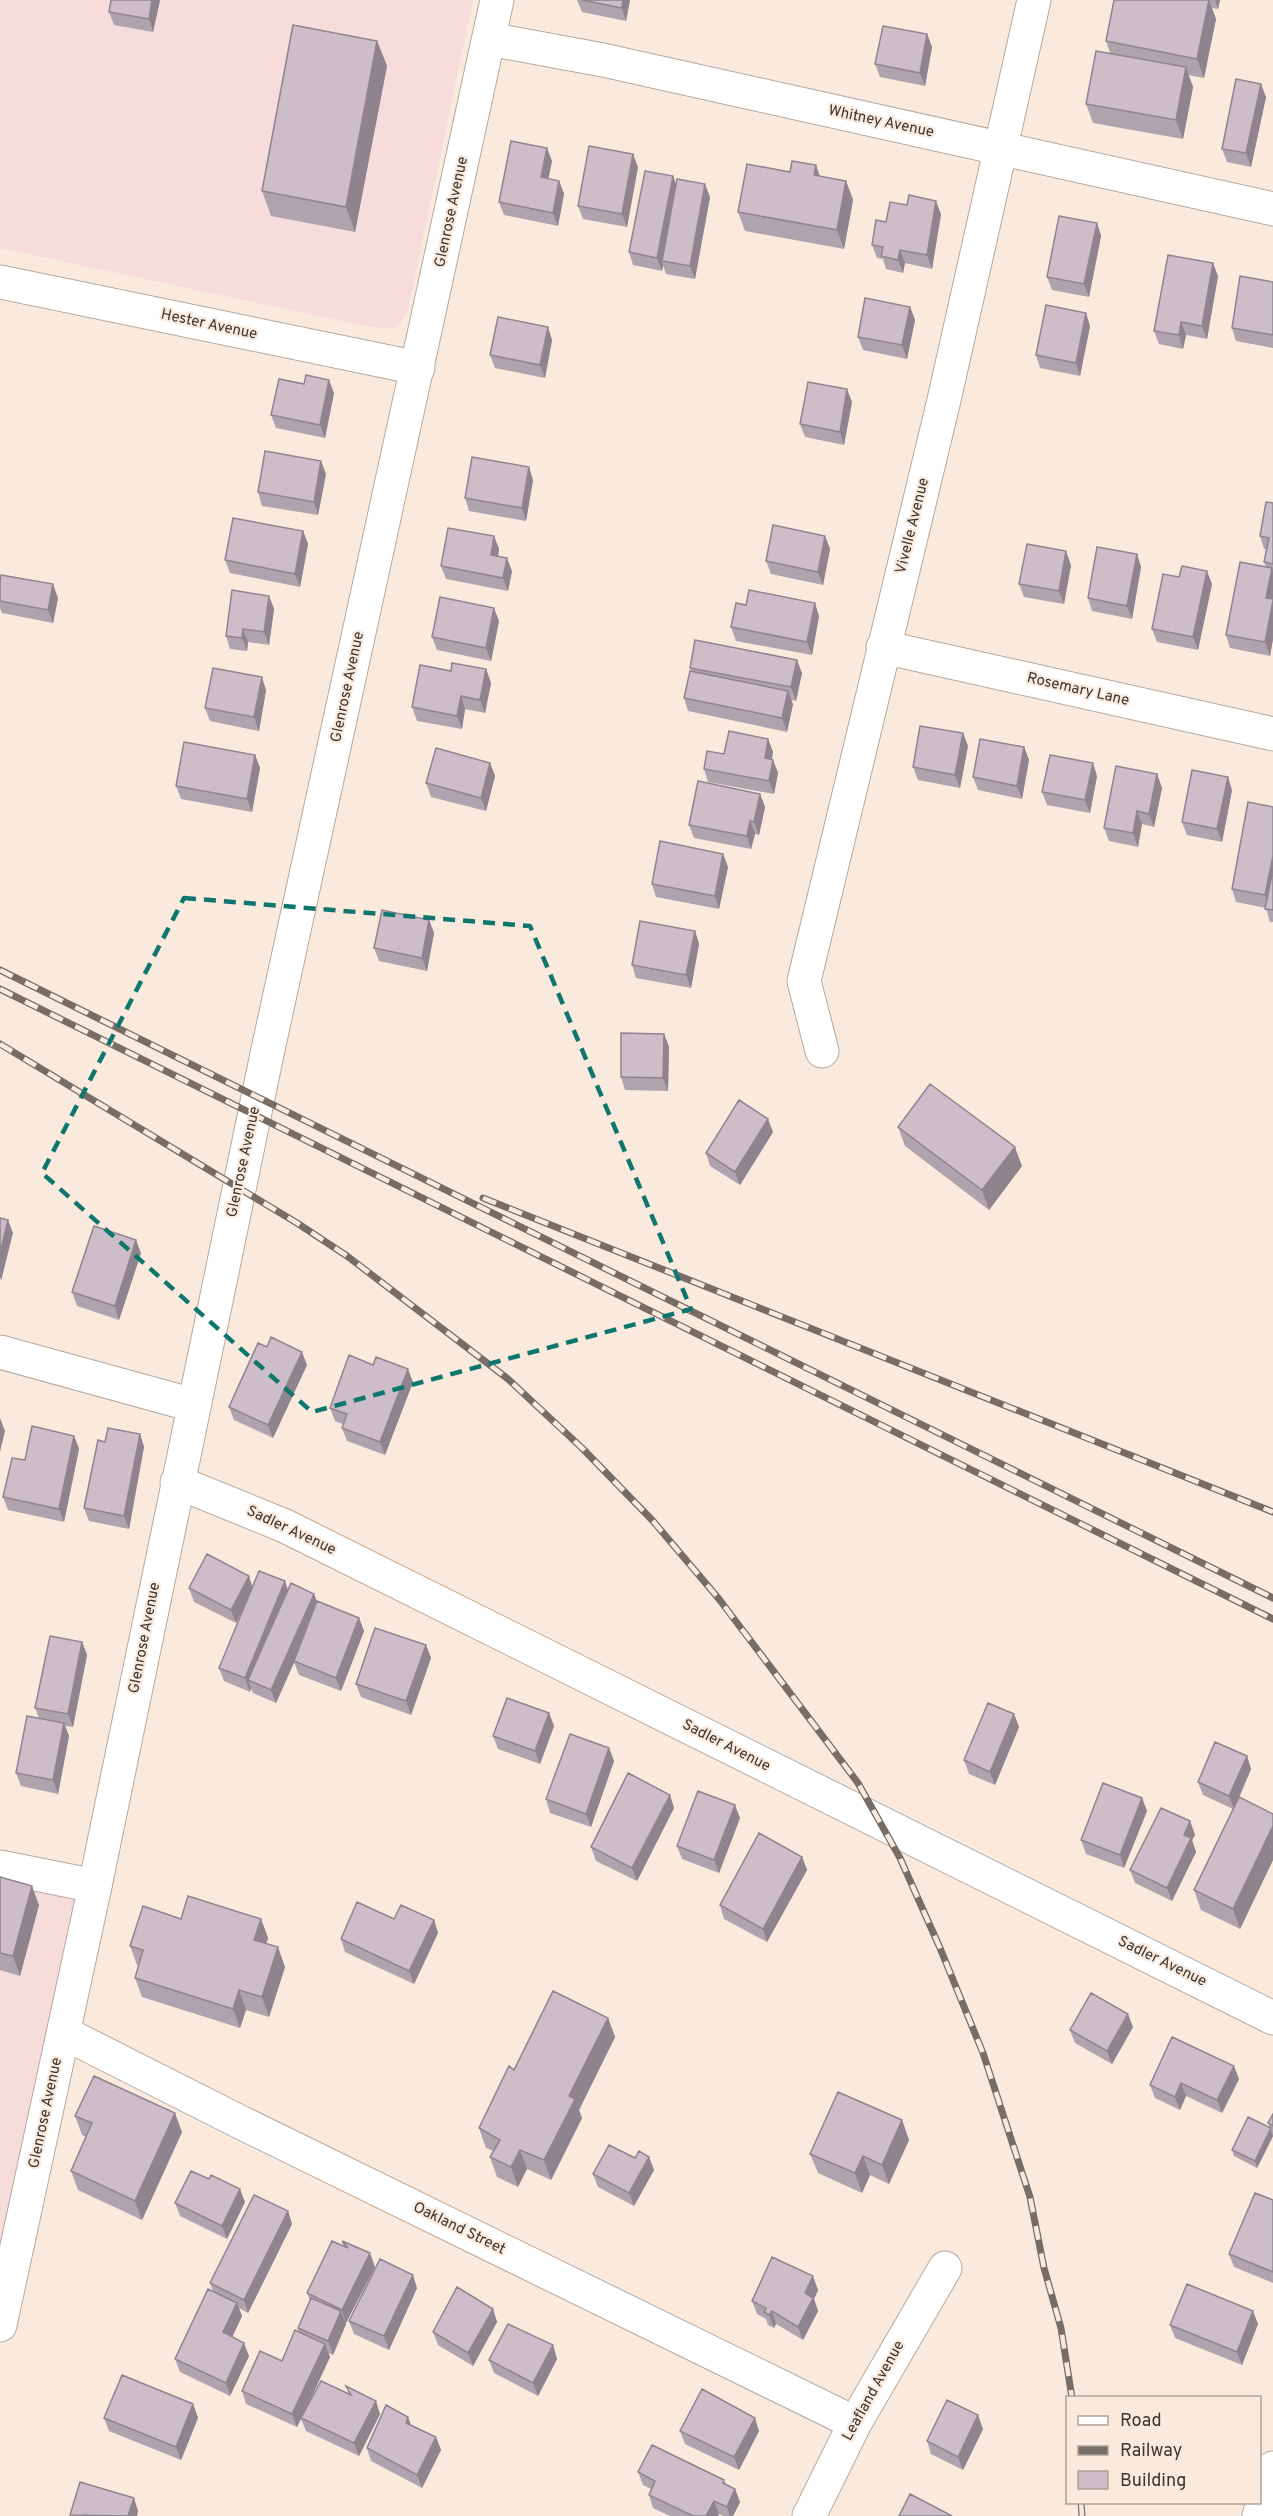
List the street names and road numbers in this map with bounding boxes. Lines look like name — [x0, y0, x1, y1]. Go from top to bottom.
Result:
street label: Whitney Avenue — [827, 102, 935, 142]
street label: Glenrose Avenue — [431, 155, 473, 269]
street label: Hester Avenue — [159, 306, 259, 344]
street label: Vivelle Avenue — [892, 476, 934, 576]
street label: Glenrose Avenue — [327, 630, 369, 744]
street label: Rosemary Lane — [1025, 669, 1131, 711]
street label: Glenrose Avenue — [223, 1105, 265, 1219]
street label: Sadler Avenue — [243, 1502, 339, 1560]
street label: Glenrose Avenue — [125, 1581, 165, 1695]
street label: Sadler Avenue — [679, 1716, 773, 1776]
street label: Sadler Avenue — [1114, 1932, 1210, 1992]
street label: Glenrose Avenue — [25, 2056, 67, 2170]
street label: Oakland Street — [410, 2198, 508, 2260]
street label: Leafland Avenue — [839, 2338, 909, 2444]

